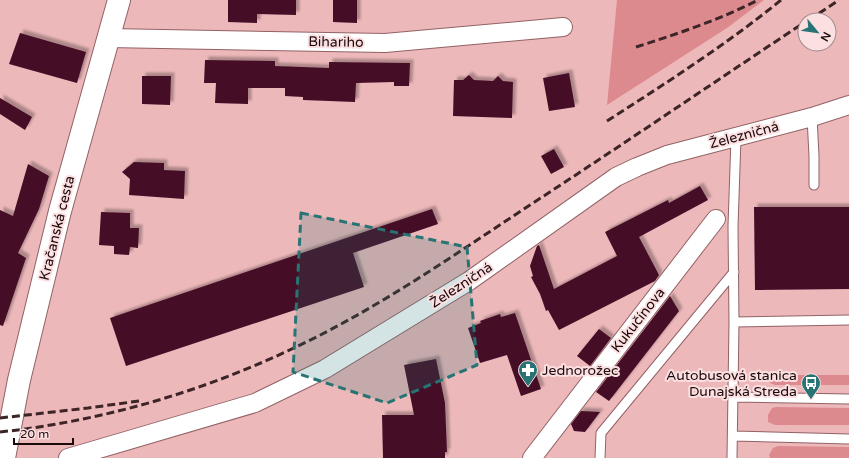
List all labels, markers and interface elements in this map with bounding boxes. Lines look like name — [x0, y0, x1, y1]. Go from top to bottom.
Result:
north arrow — [797, 12, 837, 52]
text: N — [817, 30, 833, 44]
street label: Bihariho — [308, 33, 364, 51]
street label: Železničná — [707, 118, 781, 152]
street label: Kračanská cesta — [36, 174, 78, 282]
street label: Železničná — [427, 259, 495, 311]
street label: Kukučínova — [608, 284, 668, 356]
pharmacy icon: Jednorožec — [517, 359, 539, 387]
place label: Jednorožec — [542, 362, 618, 379]
place label: Autobusová stanica Dunajská Streda — [666, 367, 797, 400]
bus stop icon: Autobusová stanica Dunajská Streda — [800, 372, 822, 400]
scale bar — [14, 420, 73, 446]
text: 20 m — [20, 427, 49, 441]

